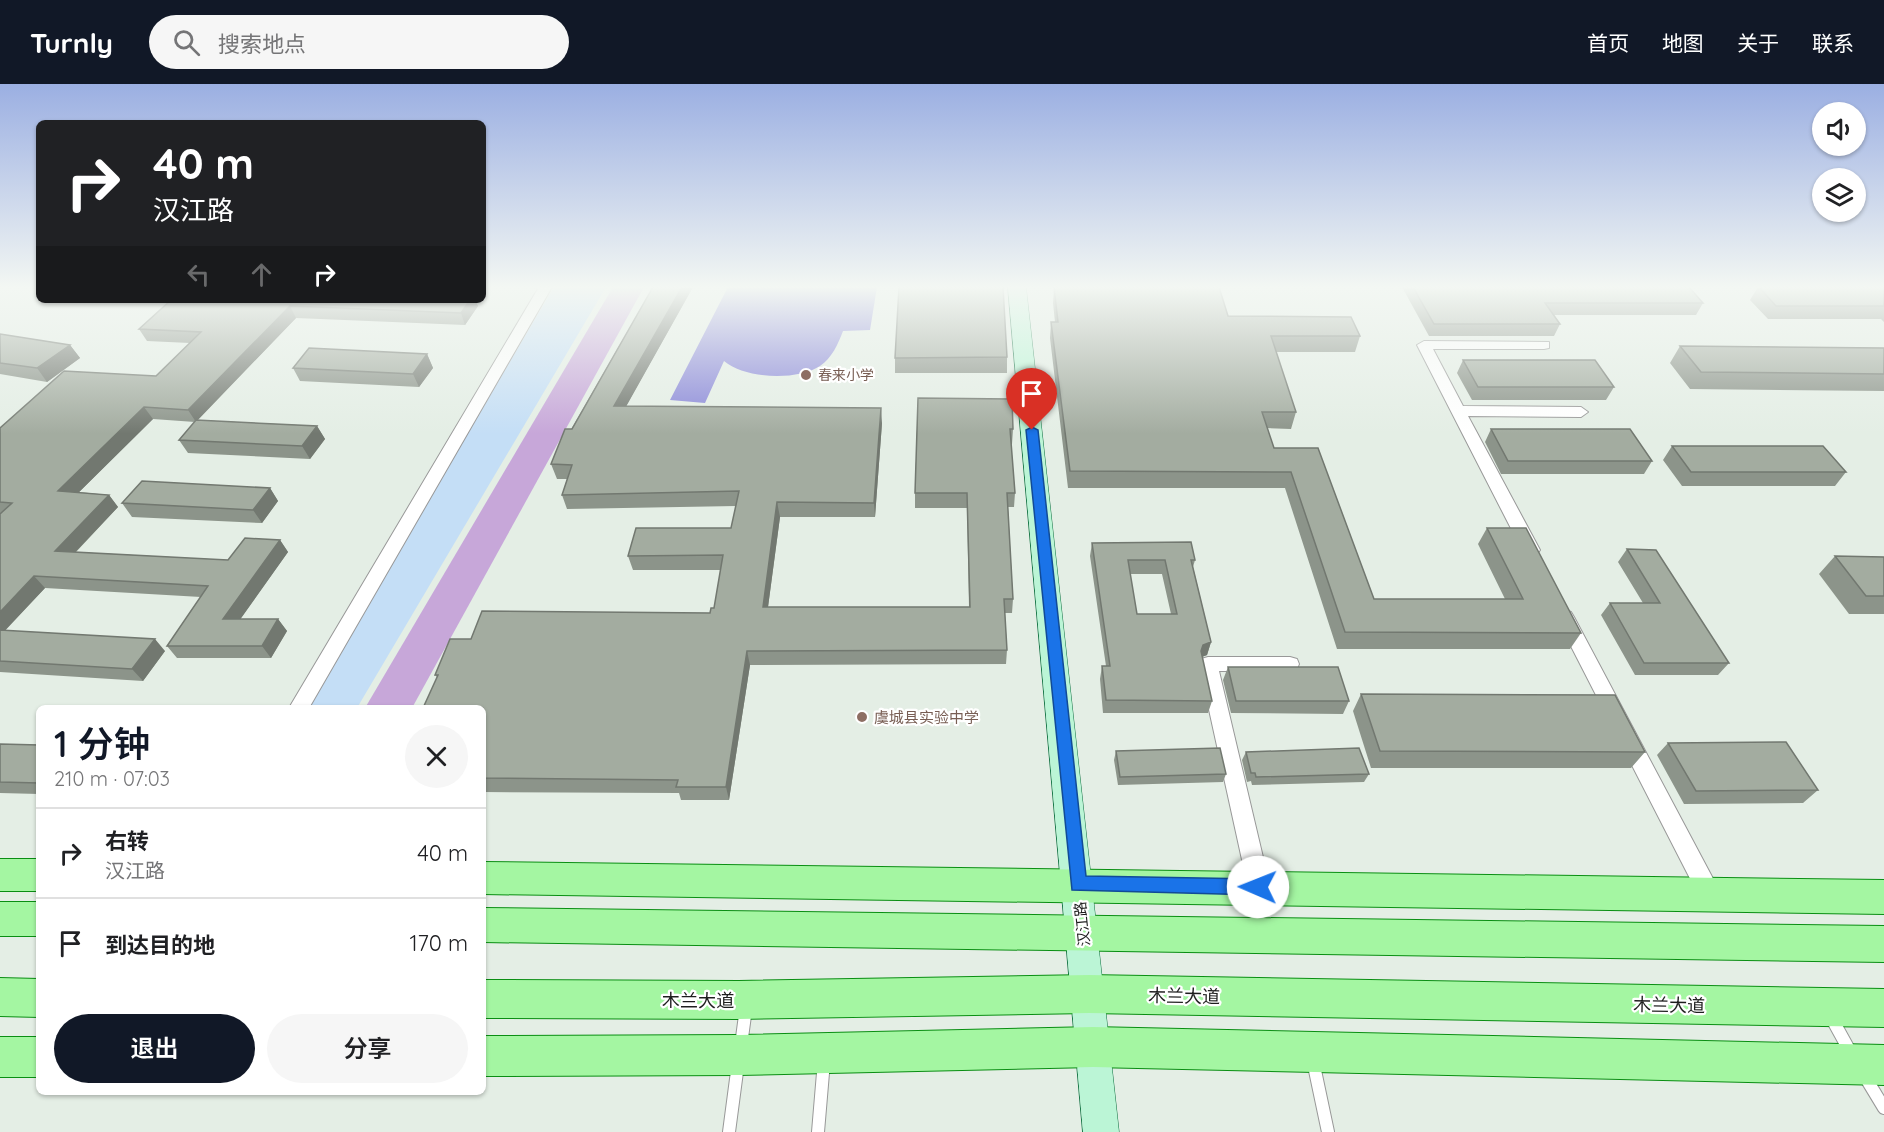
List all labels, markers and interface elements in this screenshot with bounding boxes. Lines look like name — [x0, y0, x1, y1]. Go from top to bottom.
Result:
search box — [149, 15, 569, 69]
text: Turnly — [30, 25, 113, 60]
icon: search — [170, 26, 203, 59]
text: 搜索地点 — [218, 30, 306, 58]
text: 首页 — [1587, 30, 1629, 56]
text: 地图 — [1662, 30, 1704, 56]
text: 关于 — [1737, 30, 1779, 56]
text: 联系 — [1812, 30, 1854, 56]
map controls — [1812, 102, 1866, 222]
button: sound — [1812, 102, 1866, 156]
text: 40 m — [153, 137, 254, 190]
icon: right — [54, 144, 132, 222]
button: layers — [1812, 168, 1866, 222]
text: 汉江路 — [153, 193, 234, 227]
icon: left — [182, 258, 215, 291]
icon: ahead — [245, 258, 278, 291]
icon: right — [308, 258, 341, 291]
place label: 春来小学 — [818, 366, 874, 384]
marker: 春来小学 — [799, 368, 813, 382]
pin — [1006, 368, 1057, 430]
icon: arrive — [1015, 377, 1048, 410]
place label: 虞城县实验中学 — [874, 708, 979, 727]
marker: 虞城县实验中学 — [855, 710, 869, 724]
text: 1 分钟 — [54, 721, 150, 766]
button: close — [405, 725, 468, 788]
text: 210 m · 07:03 — [54, 766, 170, 791]
text: 右转 — [105, 827, 149, 855]
icon: right — [54, 837, 87, 870]
text: 40 m — [417, 839, 468, 867]
position arrow — [1226, 855, 1290, 919]
text: 汉江路 — [105, 858, 165, 883]
street label: 汉江路 — [1070, 901, 1094, 947]
icon: arrive — [54, 927, 87, 960]
text: 170 m — [409, 929, 468, 957]
text: 到达目的地 — [105, 931, 215, 959]
street label: 木兰大道 — [1148, 984, 1220, 1008]
street label: 木兰大道 — [662, 989, 734, 1012]
street label: 木兰大道 — [1633, 993, 1705, 1017]
button: 退出 — [54, 1014, 255, 1083]
button: 分享 — [267, 1014, 468, 1083]

